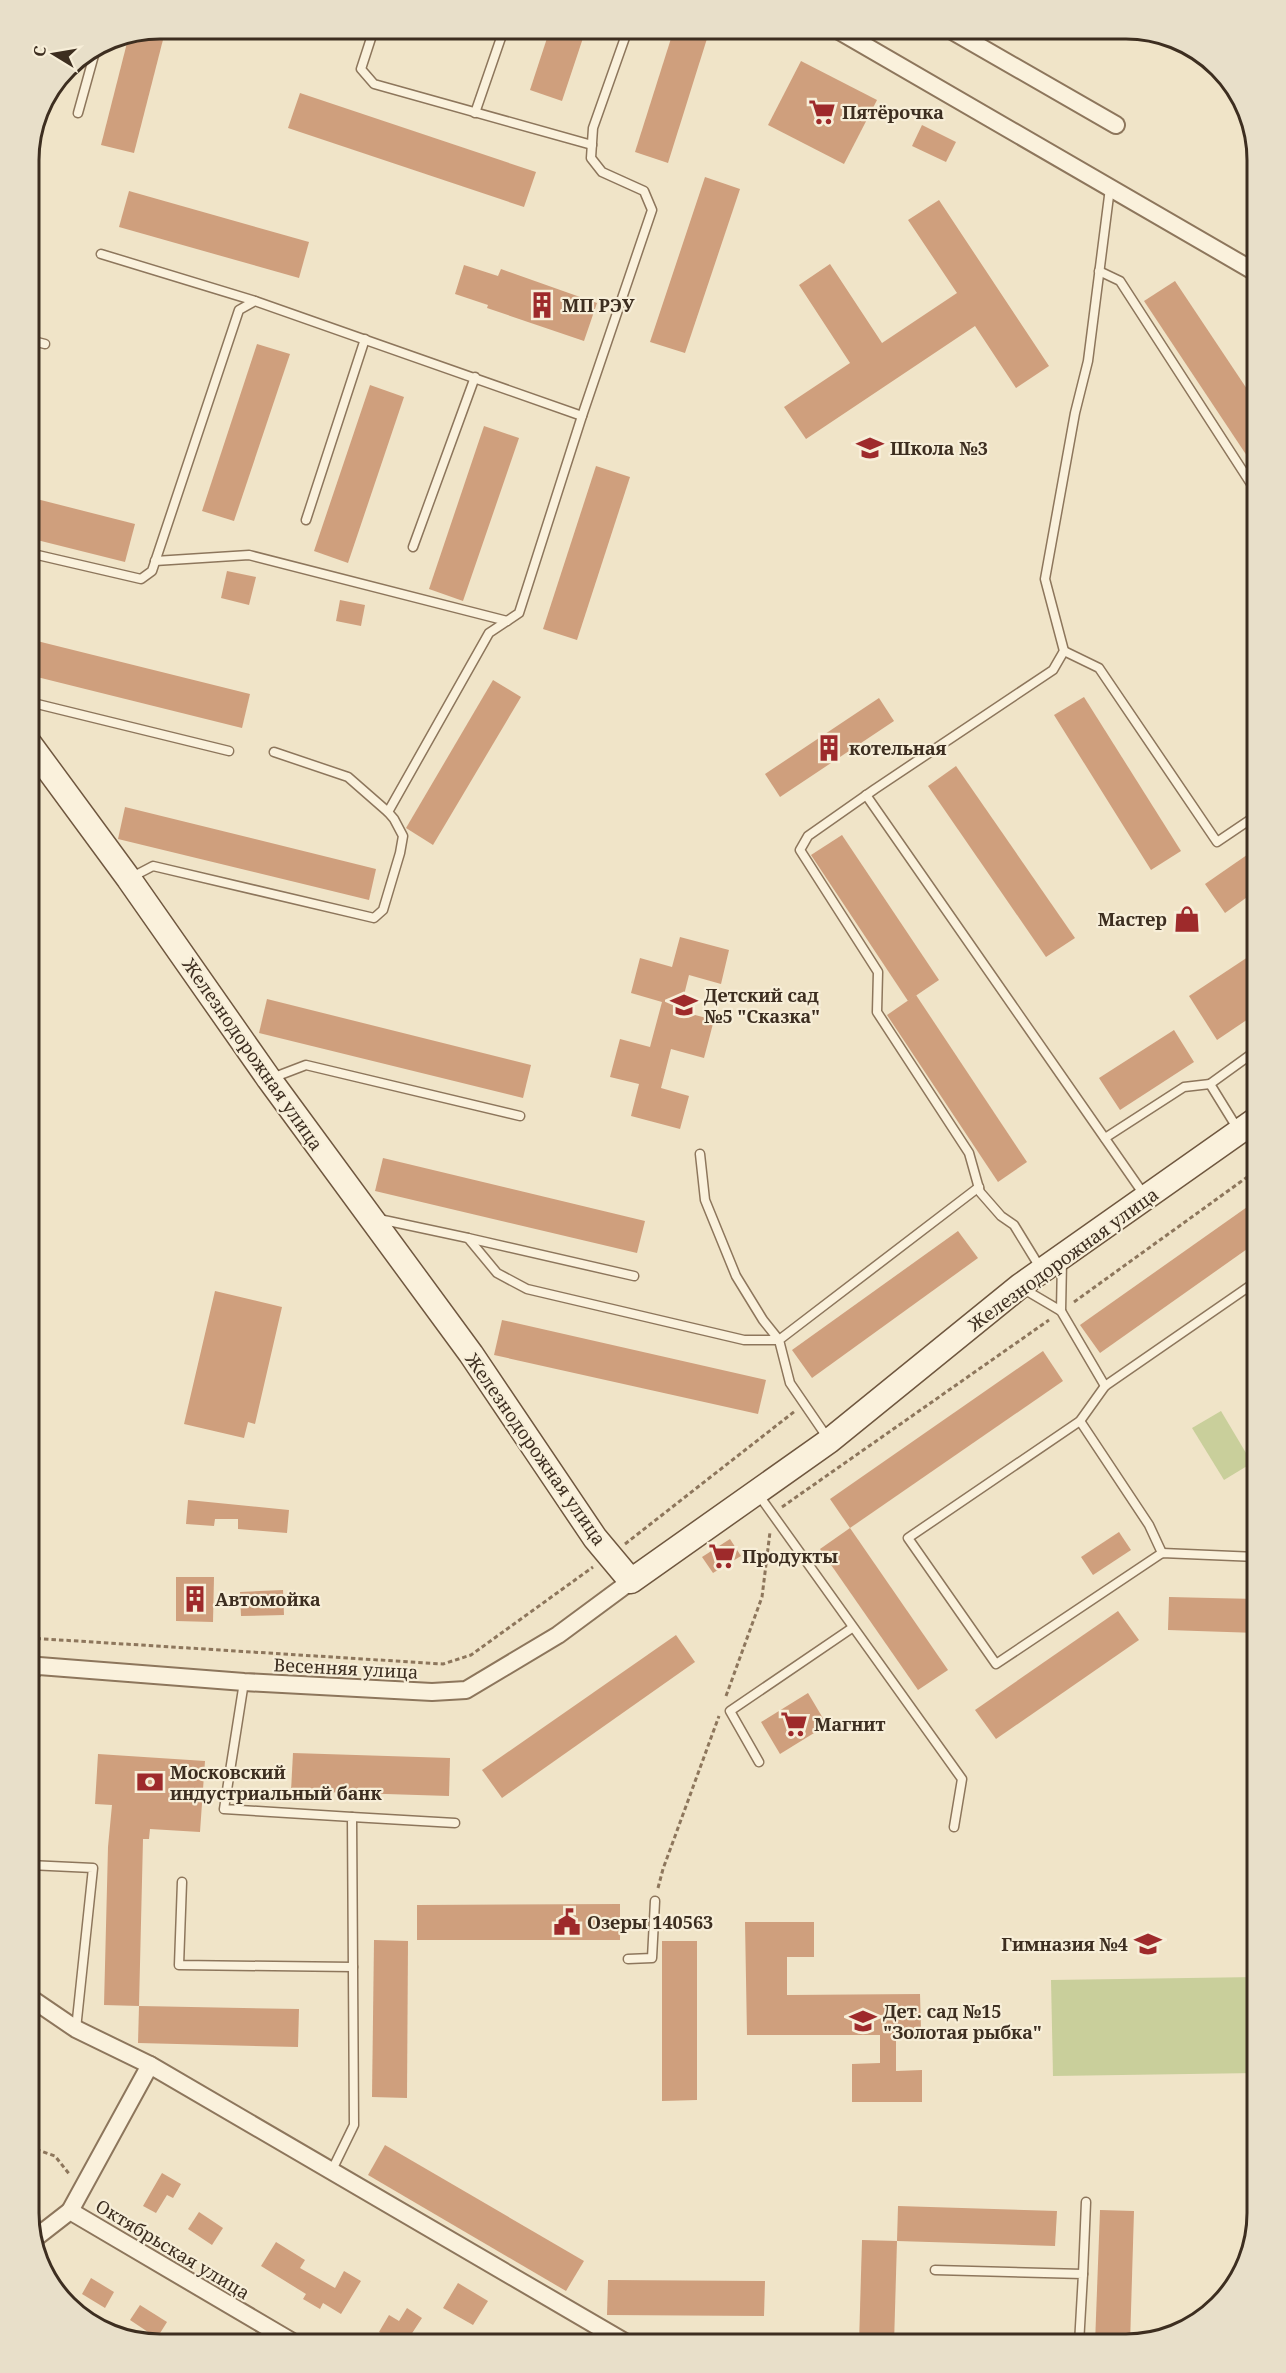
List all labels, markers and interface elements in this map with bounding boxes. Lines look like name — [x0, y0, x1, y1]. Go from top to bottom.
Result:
north arrow — [24, 24, 84, 84]
text: С — [27, 44, 51, 58]
supermarket icon: Пятёрочка — [807, 97, 837, 127]
place label: Пятёрочка — [842, 100, 944, 124]
building icon: МП РЭУ — [527, 290, 557, 320]
place label: МП РЭУ — [562, 293, 635, 317]
school or university icon: Школа №3 — [855, 433, 885, 463]
place label: Школа №3 — [890, 436, 988, 460]
building icon: котельная — [814, 733, 844, 763]
place label: котельная — [849, 736, 947, 760]
shop icon: Мастер — [1172, 904, 1202, 934]
place label: Мастер — [1098, 907, 1167, 931]
street label: Железнодорожная улица — [177, 952, 329, 1155]
place label: Детский сад №5 "Сказка" — [704, 983, 820, 1028]
school or university icon: Детский сад №5 "Сказка" — [669, 990, 699, 1020]
street label: Железнодорожная улица — [962, 1182, 1163, 1337]
street label: Железнодорожная улица — [460, 1347, 612, 1550]
supermarket icon: Продукты — [707, 1541, 737, 1571]
place label: Продукты — [742, 1544, 838, 1568]
building icon: Автомойка — [180, 1584, 210, 1614]
place label: Автомойка — [215, 1587, 321, 1611]
street label: Весенняя улица — [273, 1652, 419, 1684]
supermarket icon: Магнит — [779, 1709, 809, 1739]
place label: Магнит — [814, 1712, 886, 1736]
place label: Московский индустриальный банк — [170, 1760, 382, 1805]
bank icon: Московский индустриальный банк — [135, 1767, 165, 1797]
public building icon: Озеры 140563 — [552, 1907, 582, 1937]
place label: Озеры 140563 — [587, 1910, 713, 1934]
school or university icon: Гимназия №4 — [1133, 1929, 1163, 1959]
place label: Гимназия №4 — [1001, 1932, 1128, 1956]
place label: Дет. сад №15 "Золотая рыбка" — [883, 1999, 1042, 2044]
school or university icon: Дет. сад №15 "Золотая рыбка" — [848, 2006, 878, 2036]
street label: Октябрьская улица — [92, 2193, 254, 2305]

